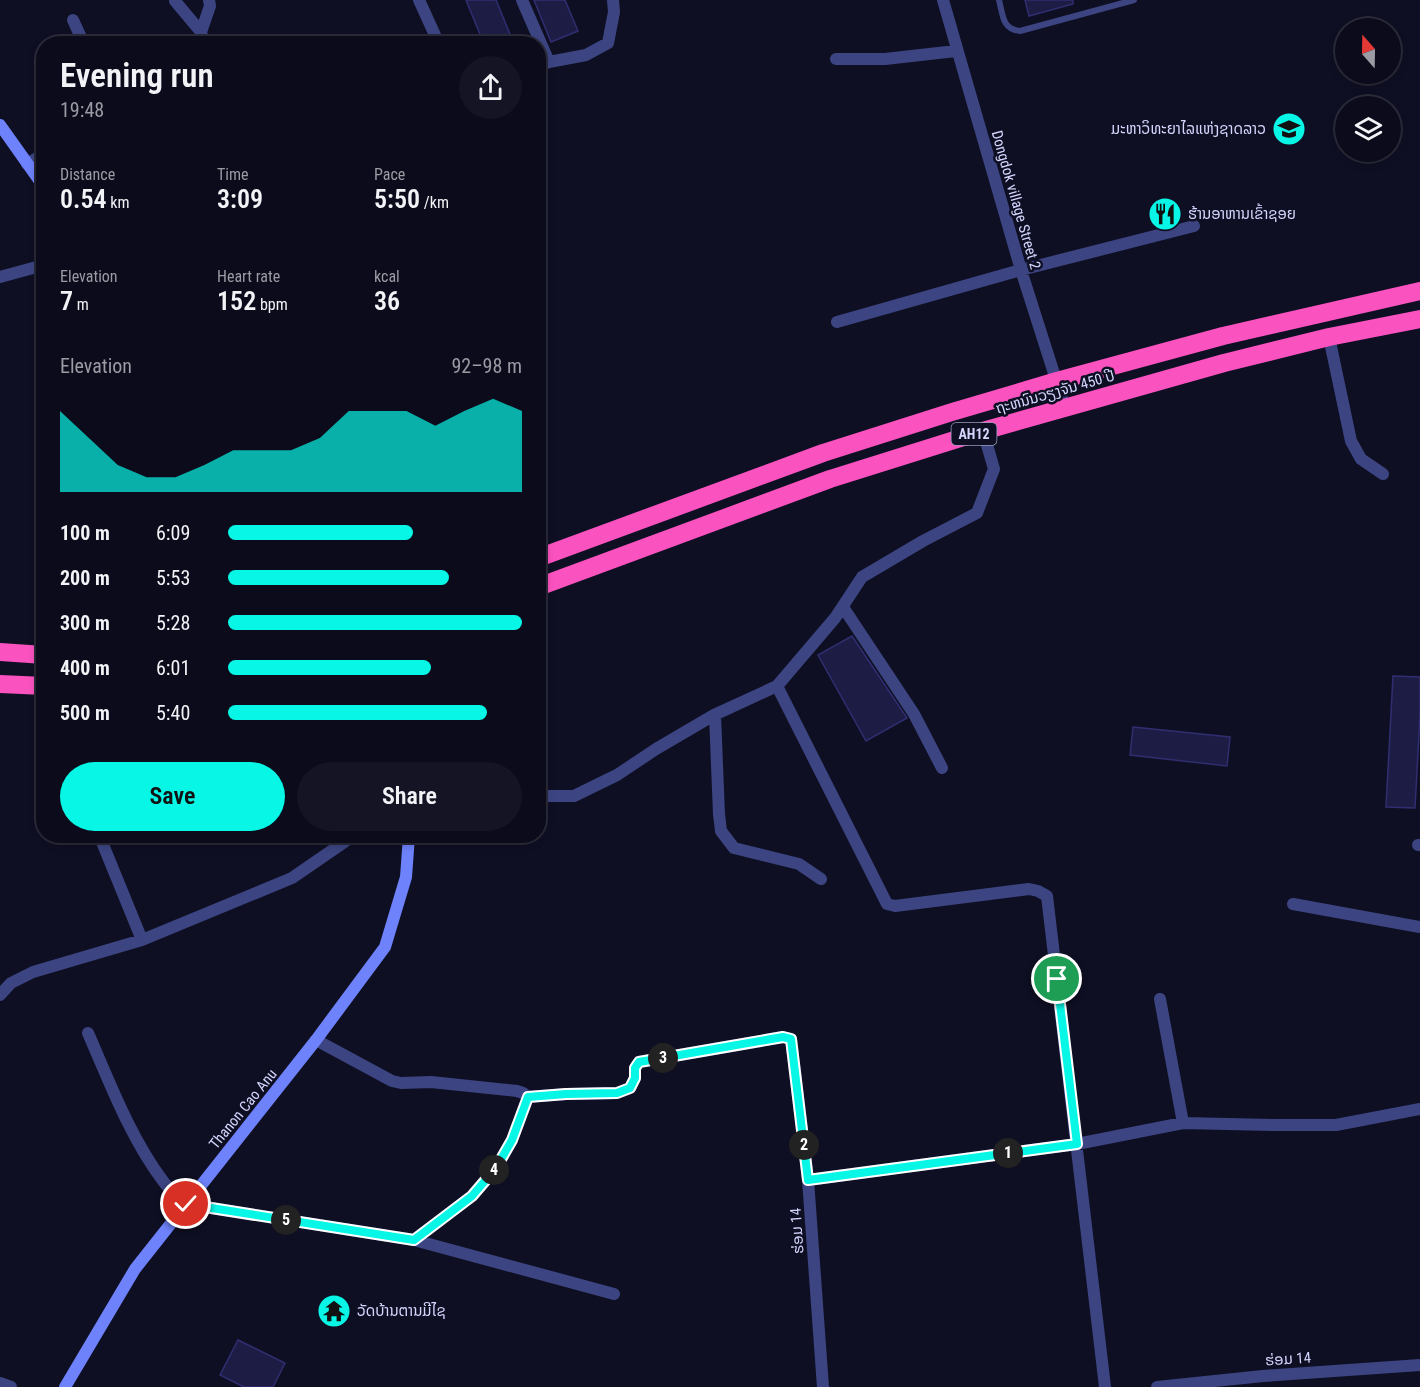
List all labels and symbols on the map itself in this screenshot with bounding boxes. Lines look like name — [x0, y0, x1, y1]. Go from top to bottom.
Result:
north arrow — [1335, 18, 1401, 84]
school or university icon: ມະຫາວິທະຍາໄລແຫ່ງຊາດລາວ — [1271, 111, 1307, 147]
place label: ມະຫາວິທະຍາໄລແຫ່ງຊາດລາວ — [1111, 120, 1266, 138]
street label: Dongdok village Street 2 — [988, 128, 1044, 272]
restaurant icon: ຮ້ານອາຫານເຂົ້າຊອຍ — [1147, 196, 1183, 232]
place label: ຮ້ານອາຫານເຂົ້າຊອຍ — [1188, 203, 1296, 223]
street label: ຖະຫນົນວຽງຈັນ 450 ປີ — [993, 366, 1117, 419]
road number: AH12 — [952, 423, 996, 445]
pin — [1031, 953, 1082, 1004]
pin: 3 — [648, 1043, 678, 1073]
street label: Thanon Cao Anu — [205, 1065, 281, 1153]
pin: 2 — [789, 1130, 819, 1160]
pin: 1 — [993, 1138, 1023, 1168]
pin: 4 — [479, 1155, 509, 1185]
pin — [160, 1178, 211, 1229]
pin: 5 — [271, 1205, 301, 1235]
street label: ຮ່ອມ 14 — [786, 1207, 808, 1255]
temple icon: ວັດບ້ານຕານມີໄຊ — [316, 1293, 352, 1329]
place label: ວັດບ້ານຕານມີໄຊ — [357, 1302, 446, 1320]
street label: ຮ່ອມ 14 — [1264, 1348, 1312, 1370]

